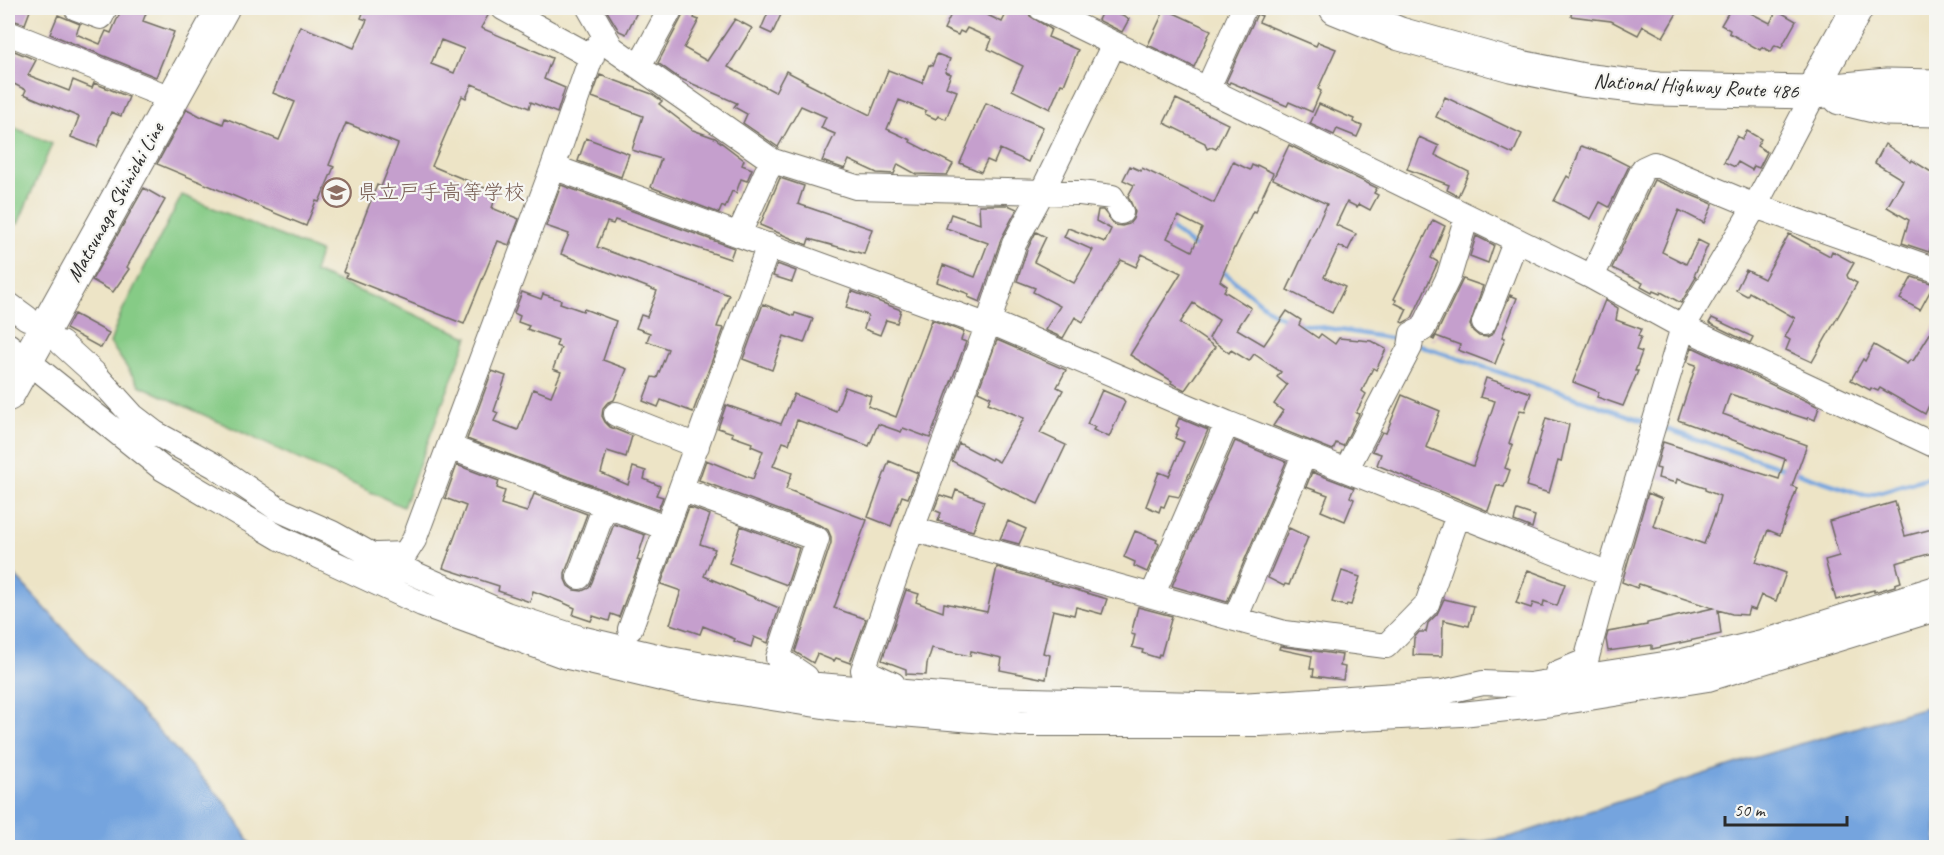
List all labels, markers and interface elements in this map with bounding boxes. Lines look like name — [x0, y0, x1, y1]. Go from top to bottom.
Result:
street label: National Highway Route 486 — [1593, 68, 1800, 104]
street label: Matsunaga Shinichi Line — [60, 117, 170, 286]
school or university icon: 県立戸手高等学校 — [320, 176, 352, 208]
place label: 県立戸手高等学校 — [357, 179, 525, 205]
scale bar — [1725, 789, 1846, 827]
text: 50 m — [1734, 799, 1767, 821]

